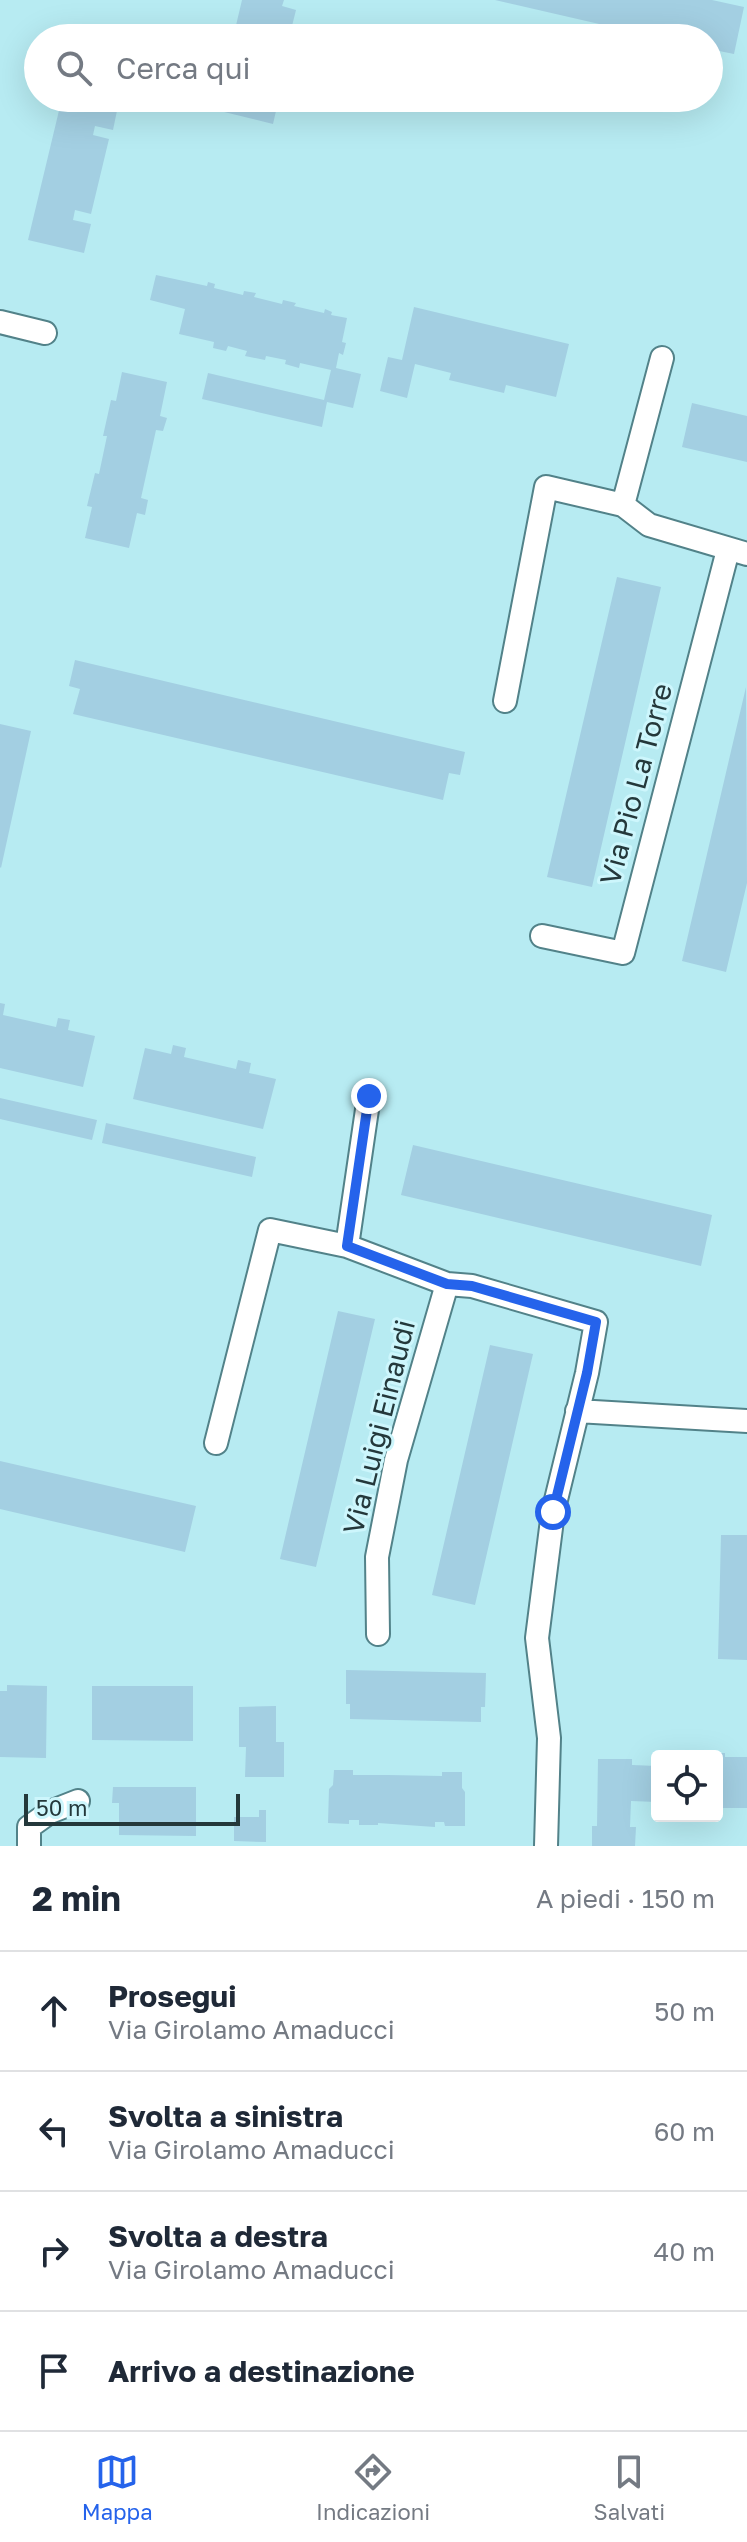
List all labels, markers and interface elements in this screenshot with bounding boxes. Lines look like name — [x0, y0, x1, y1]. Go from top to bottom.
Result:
search box — [24, 24, 723, 112]
icon: search — [52, 46, 96, 90]
text: Cerca qui — [116, 50, 251, 86]
street label: Via Pio La Torre — [593, 680, 678, 888]
route end — [351, 1078, 387, 1114]
street label: Via Luigi Einaudi — [336, 1316, 421, 1538]
route start — [535, 1494, 571, 1530]
map controls — [651, 1750, 723, 1822]
button: locate — [651, 1750, 723, 1822]
scale bar — [24, 1790, 240, 1826]
text: 50 m — [36, 1794, 87, 1821]
text: 2 min — [32, 1878, 121, 1918]
text: A piedi · 150 m — [536, 1883, 715, 1914]
text: Prosegui — [108, 1978, 236, 2014]
icon: ahead — [32, 1989, 76, 2033]
text: 50 m — [654, 1996, 715, 2027]
text: Via Girolamo Amaducci — [108, 2014, 395, 2045]
text: Svolta a sinistra — [108, 2098, 343, 2134]
icon: left — [32, 2109, 76, 2153]
text: 60 m — [654, 2116, 715, 2147]
text: Via Girolamo Amaducci — [108, 2134, 395, 2165]
text: Svolta a destra — [108, 2218, 328, 2254]
icon: right — [32, 2229, 76, 2273]
text: 40 m — [654, 2236, 715, 2267]
text: Via Girolamo Amaducci — [108, 2254, 395, 2285]
icon: arrive — [32, 2349, 76, 2393]
text: Arrivo a destinazione — [108, 2353, 415, 2389]
tab: Mappa — [82, 2450, 153, 2525]
tab: Indicazioni — [316, 2450, 430, 2525]
tab: Salvati — [594, 2450, 665, 2525]

